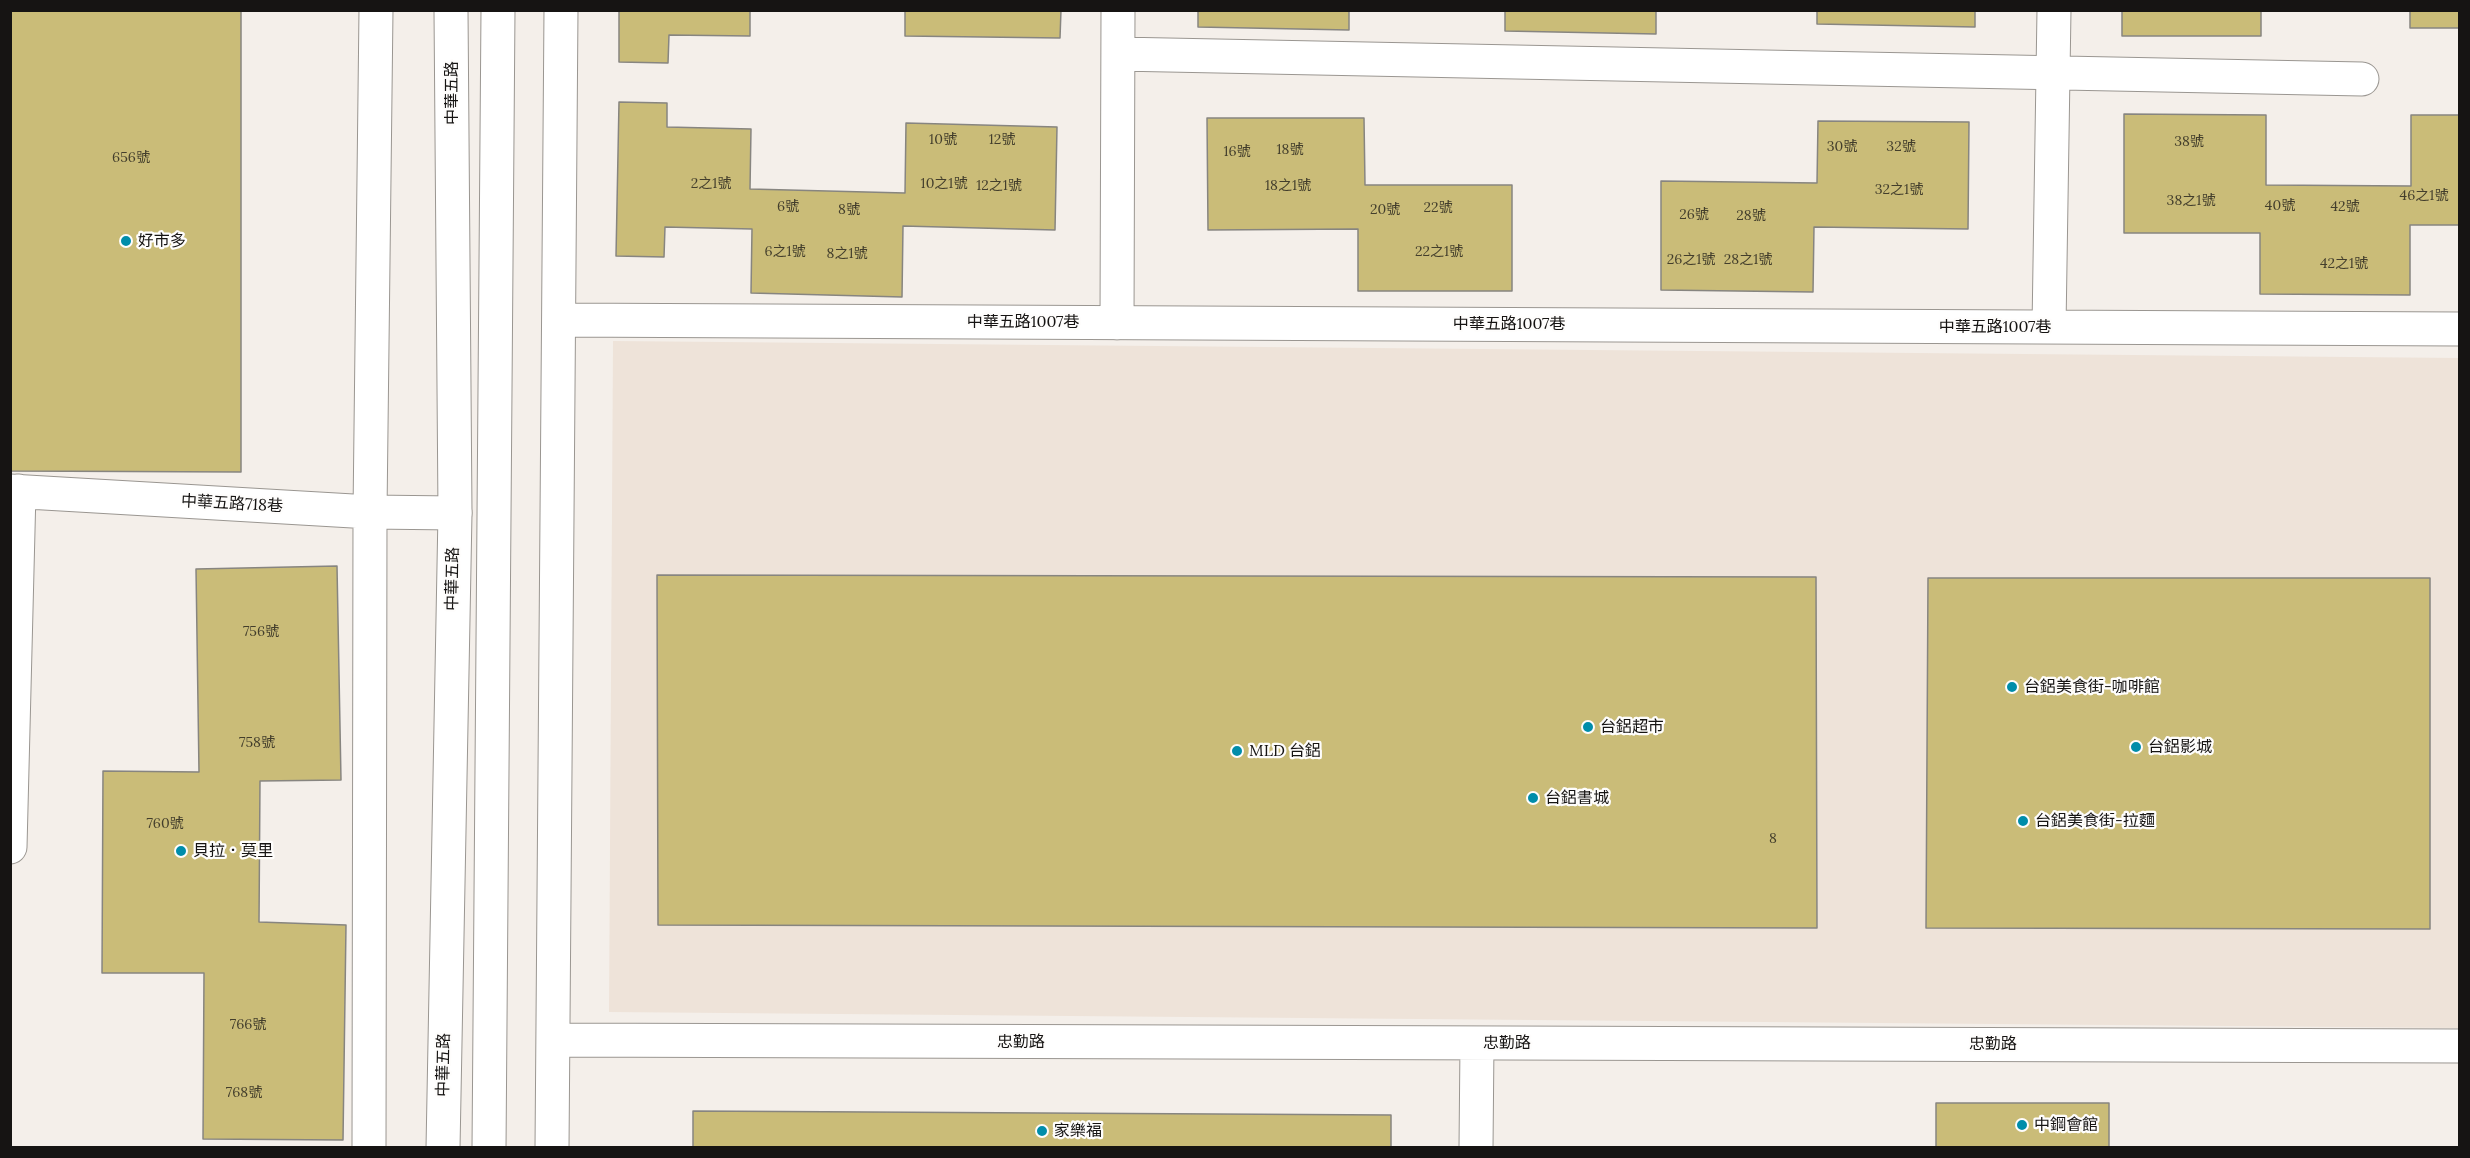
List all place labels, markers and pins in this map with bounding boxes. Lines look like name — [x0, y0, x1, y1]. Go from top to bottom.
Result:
place label: 好市多 — [138, 231, 186, 251]
marker: 好市多 — [119, 234, 133, 248]
place label: 台鋁美食街-咖啡館 — [2024, 677, 2160, 697]
marker: 台鋁美食街-咖啡館 — [2005, 680, 2019, 694]
place label: 台鋁超市 — [1600, 717, 1664, 737]
marker: 台鋁超市 — [1581, 720, 1595, 734]
place label: 台鋁影城 — [2148, 737, 2212, 757]
marker: 台鋁影城 — [2129, 740, 2143, 754]
place label: MLD 台鋁 — [1249, 741, 1321, 761]
marker: MLD 台鋁 — [1230, 744, 1244, 758]
place label: 台鋁書城 — [1545, 788, 1609, 808]
marker: 台鋁書城 — [1526, 791, 1540, 805]
place label: 台鋁美食街-拉麵 — [2035, 811, 2155, 831]
marker: 台鋁美食街-拉麵 — [2016, 814, 2030, 828]
place label: 貝拉．莫里 — [193, 841, 273, 861]
marker: 貝拉．莫里 — [174, 844, 188, 858]
place label: 中鋼會館 — [2034, 1115, 2098, 1135]
marker: 中鋼會館 — [2015, 1118, 2029, 1132]
place label: 家樂福 — [1054, 1121, 1102, 1141]
marker: 家樂福 — [1035, 1124, 1049, 1138]

